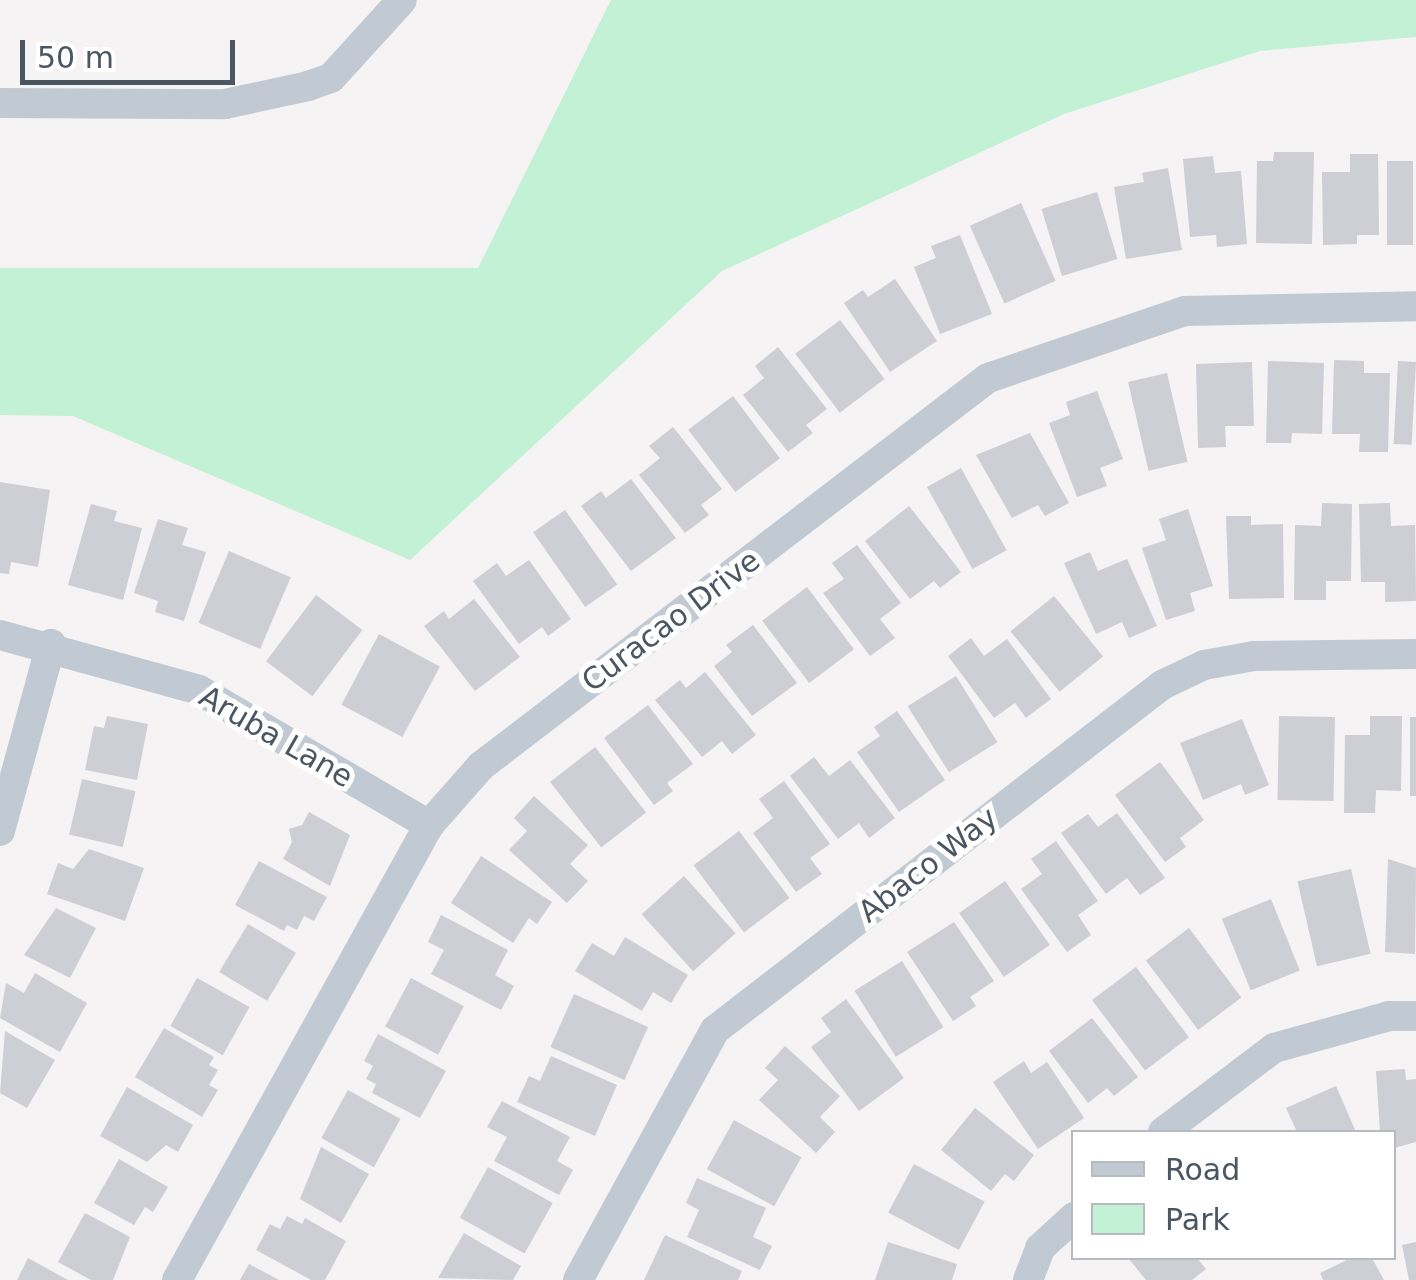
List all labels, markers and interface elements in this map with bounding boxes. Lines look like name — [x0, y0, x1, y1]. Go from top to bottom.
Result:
scale bar — [25, 20, 240, 82]
text: 50 m — [37, 40, 114, 75]
street label: Curacao Drive — [575, 542, 767, 700]
street label: Aruba Lane — [193, 679, 359, 795]
street label: Abaco Way — [851, 800, 1005, 930]
legend — [1071, 1130, 1396, 1260]
text: Road — [1165, 1152, 1240, 1187]
text: Park — [1165, 1202, 1230, 1237]

